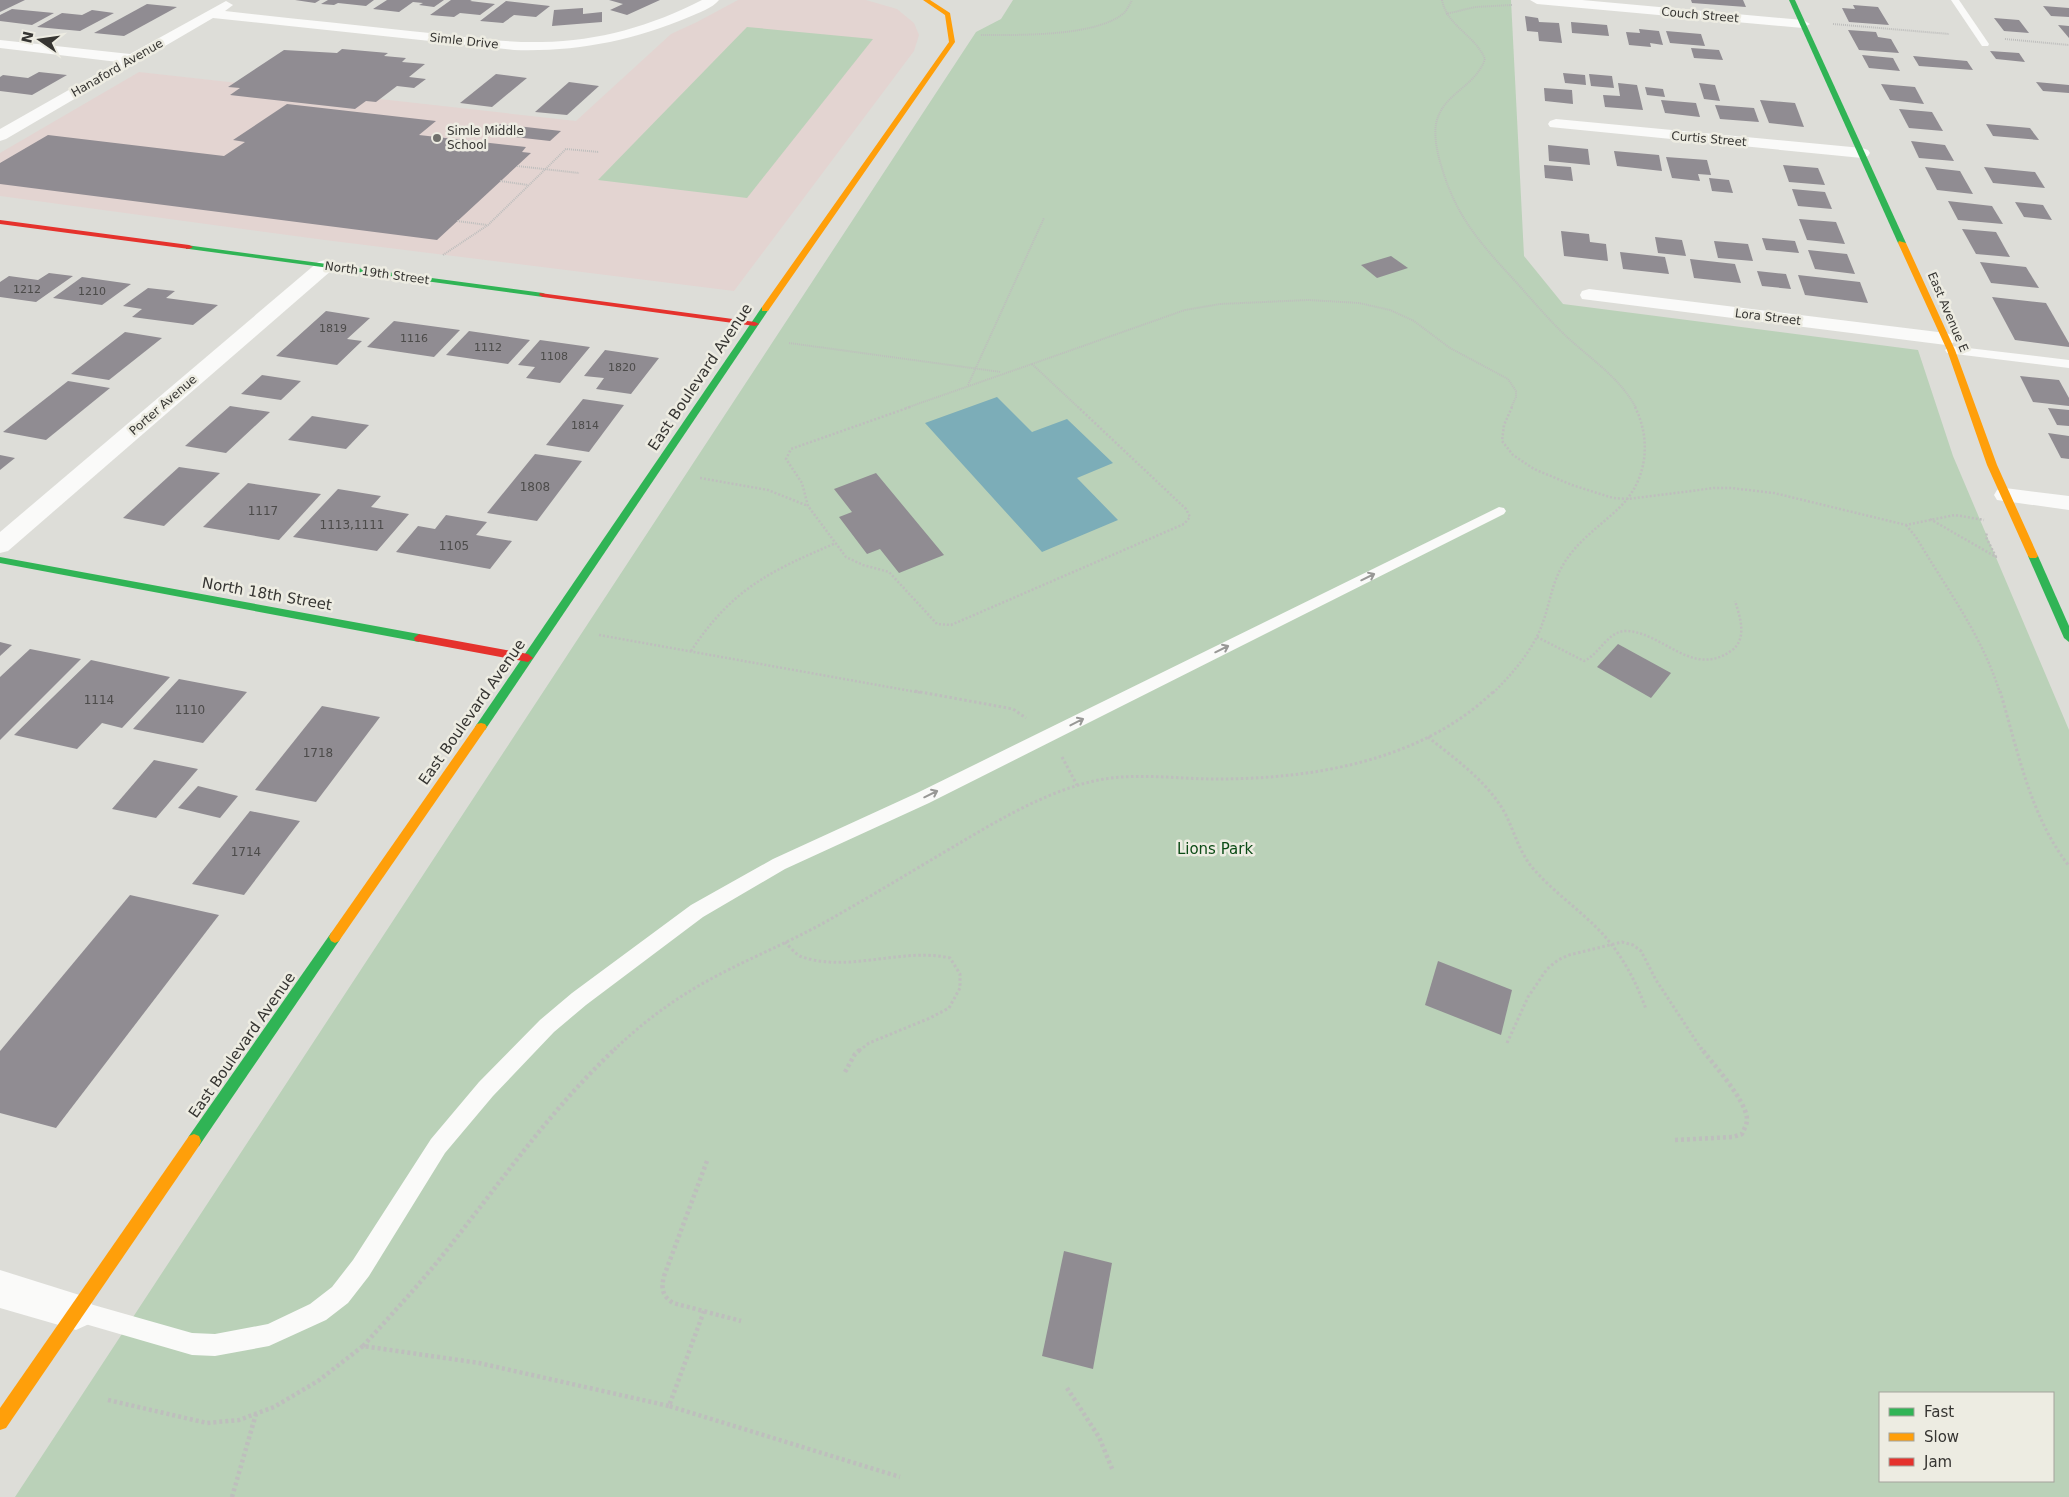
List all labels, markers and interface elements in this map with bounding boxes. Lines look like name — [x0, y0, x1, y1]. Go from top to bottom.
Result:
street label: Couch Street — [1661, 5, 1740, 25]
north arrow — [15, 15, 65, 65]
text: N — [18, 30, 36, 45]
street label: Simle Drive — [429, 30, 499, 52]
street label: Hanaford Avenue — [69, 36, 165, 100]
place label: Simle Middle School — [447, 124, 524, 152]
street label: Curtis Street — [1671, 129, 1747, 149]
marker: Simle Middle School — [431, 132, 443, 144]
street label: North 19th Street — [324, 259, 430, 287]
street label: East Avenue E — [1925, 270, 1971, 354]
house number: 1212 — [13, 283, 41, 296]
house number: 1210 — [78, 285, 106, 298]
street label: East Boulevard Avenue — [644, 300, 756, 454]
street label: Lora Street — [1734, 306, 1802, 328]
house number: 1819 — [319, 322, 347, 335]
house number: 1116 — [400, 332, 428, 345]
house number: 1112 — [474, 341, 502, 354]
house number: 1108 — [540, 350, 568, 363]
house number: 1820 — [608, 361, 636, 374]
street label: Porter Avenue — [127, 372, 199, 438]
house number: 1814 — [571, 419, 599, 432]
house number: 1808 — [520, 480, 550, 494]
house number: 1117 — [248, 504, 278, 518]
house number: 1113,1111 — [320, 518, 384, 532]
house number: 1105 — [439, 539, 469, 553]
one-way arrow — [1360, 572, 1375, 581]
street label: North 18th Street — [201, 574, 333, 614]
street label: East Boulevard Avenue — [415, 636, 529, 788]
one-way arrow — [1215, 644, 1230, 654]
house number: 1114 — [84, 693, 114, 707]
house number: 1110 — [175, 703, 205, 717]
one-way arrow — [1069, 717, 1084, 726]
house number: 1718 — [303, 746, 333, 760]
one-way arrow — [923, 788, 938, 798]
park label: Lions Park — [1177, 840, 1253, 858]
house number: 1714 — [231, 845, 261, 859]
street label: East Boulevard Avenue — [185, 969, 299, 1121]
legend — [1879, 1392, 2054, 1482]
text: Fast — [1924, 1403, 1954, 1421]
text: Slow — [1924, 1428, 1959, 1446]
text: Jam — [1923, 1453, 1952, 1471]

